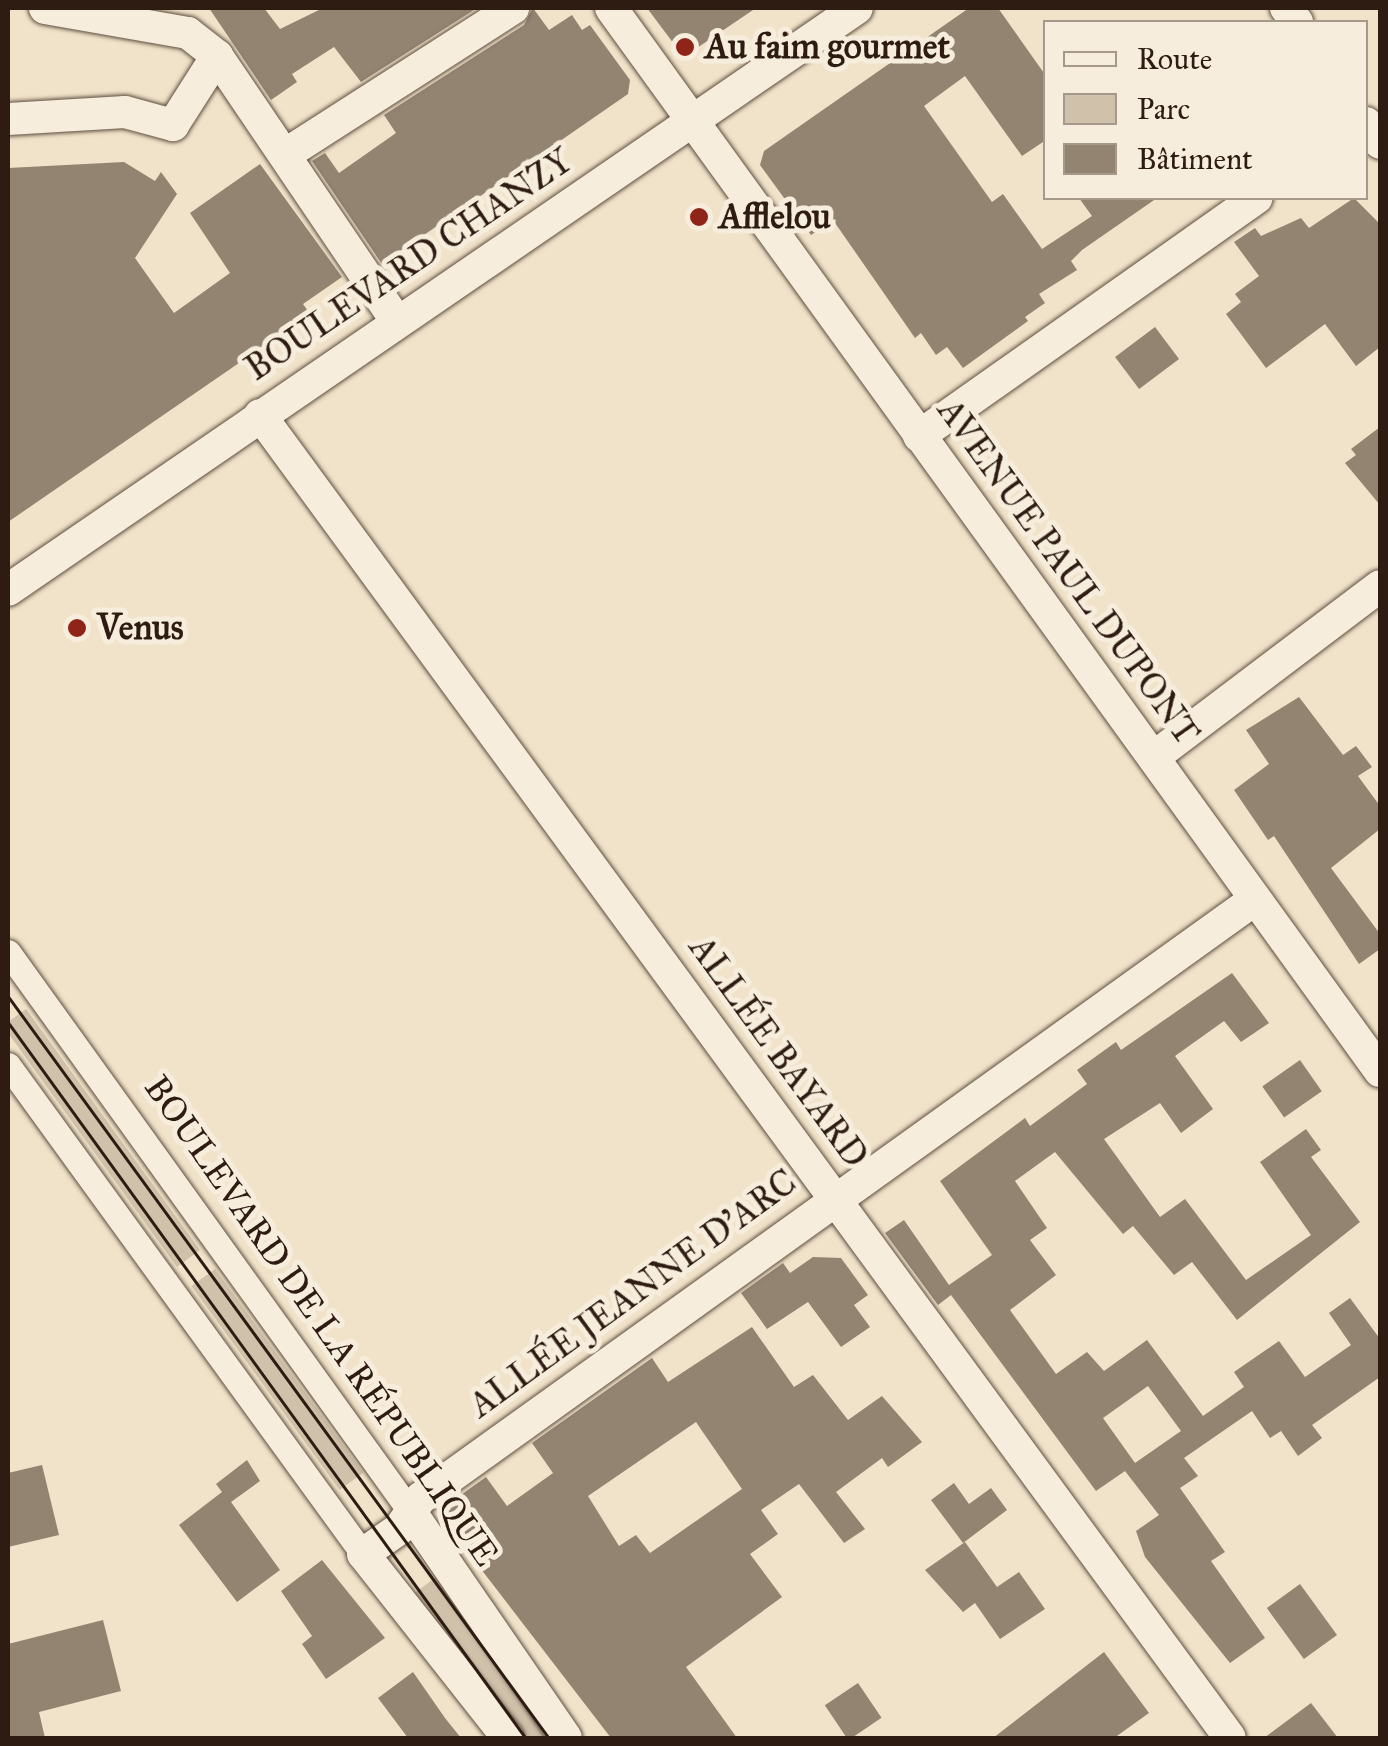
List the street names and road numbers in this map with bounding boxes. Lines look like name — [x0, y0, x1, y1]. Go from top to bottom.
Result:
street label: BOULEVARD CHANZY — [238, 140, 580, 390]
street label: AVENUE PAUL DUPONT — [928, 391, 1208, 753]
street label: ALLÉE BAYARD — [680, 928, 876, 1176]
street label: BOULEVARD DE LA RÉPUBLIQUE — [135, 1068, 507, 1574]
street label: ALLÉE JEANNE D'ARC — [461, 1161, 805, 1427]

